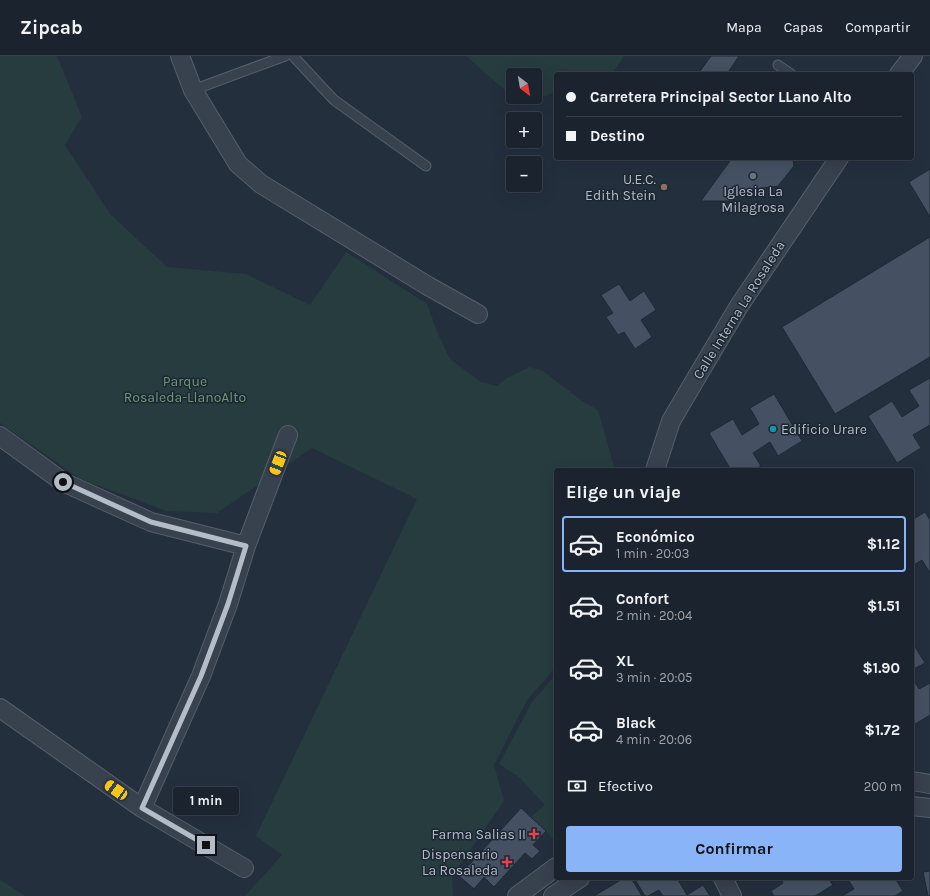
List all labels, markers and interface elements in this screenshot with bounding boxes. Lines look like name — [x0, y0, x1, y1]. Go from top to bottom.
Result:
text: Zipcab — [20, 17, 83, 39]
text: Mapa — [726, 19, 762, 36]
text: Capas — [784, 19, 823, 36]
text: Compartir — [845, 19, 910, 36]
north arrow — [506, 68, 542, 104]
map controls — [506, 68, 542, 192]
text: Carretera Principal Sector LLano Alto — [590, 88, 851, 106]
button: + — [506, 112, 542, 148]
text: Destino — [590, 127, 645, 145]
button: − — [506, 156, 542, 192]
place label: U.E.C. Edith Stein — [585, 171, 656, 204]
marker: Iglesia La Milagrosa — [748, 171, 758, 181]
marker: U.E.C. Edith Stein — [659, 182, 669, 192]
place label: Iglesia La Milagrosa — [721, 183, 785, 216]
street label: Calle Interna La Rosaleda — [689, 238, 789, 382]
park label: Parque Rosaleda-LlanoAlto — [124, 373, 246, 406]
place label: Edificio Urare — [781, 421, 867, 438]
marker: Edificio Urare — [768, 424, 778, 434]
car — [268, 450, 288, 476]
route start — [54, 473, 72, 491]
text: Elige un viaje — [566, 481, 681, 503]
icon: car — [568, 526, 604, 562]
text: Económico — [616, 528, 695, 546]
text: $1.12 — [867, 535, 900, 553]
text: 1 min · 20:03 — [616, 546, 689, 561]
icon: car — [568, 588, 604, 624]
text: Confort — [616, 590, 669, 608]
text: $1.51 — [867, 597, 900, 615]
text: 2 min · 20:04 — [616, 608, 692, 623]
icon: car — [568, 650, 604, 686]
text: XL — [616, 652, 634, 670]
text: $1.90 — [862, 659, 900, 677]
text: 3 min · 20:05 — [616, 670, 692, 685]
icon: car — [568, 712, 604, 748]
text: Black — [616, 714, 656, 732]
text: $1.72 — [865, 721, 900, 739]
text: 4 min · 20:06 — [616, 732, 692, 747]
icon: cash — [566, 775, 588, 797]
text: Efectivo — [598, 777, 653, 795]
car — [103, 778, 129, 802]
text: 200 m — [864, 779, 902, 794]
callout: 1 min — [173, 787, 239, 815]
text: 1 min — [190, 793, 222, 808]
place label: Farma Salias II — [432, 826, 526, 843]
button: Confirmar — [566, 826, 902, 872]
marker: Farma Salias II — [529, 829, 539, 839]
route end — [197, 836, 215, 854]
place label: Dispensario La Rosaleda — [421, 846, 498, 879]
marker: Dispensario La Rosaleda — [501, 856, 513, 868]

